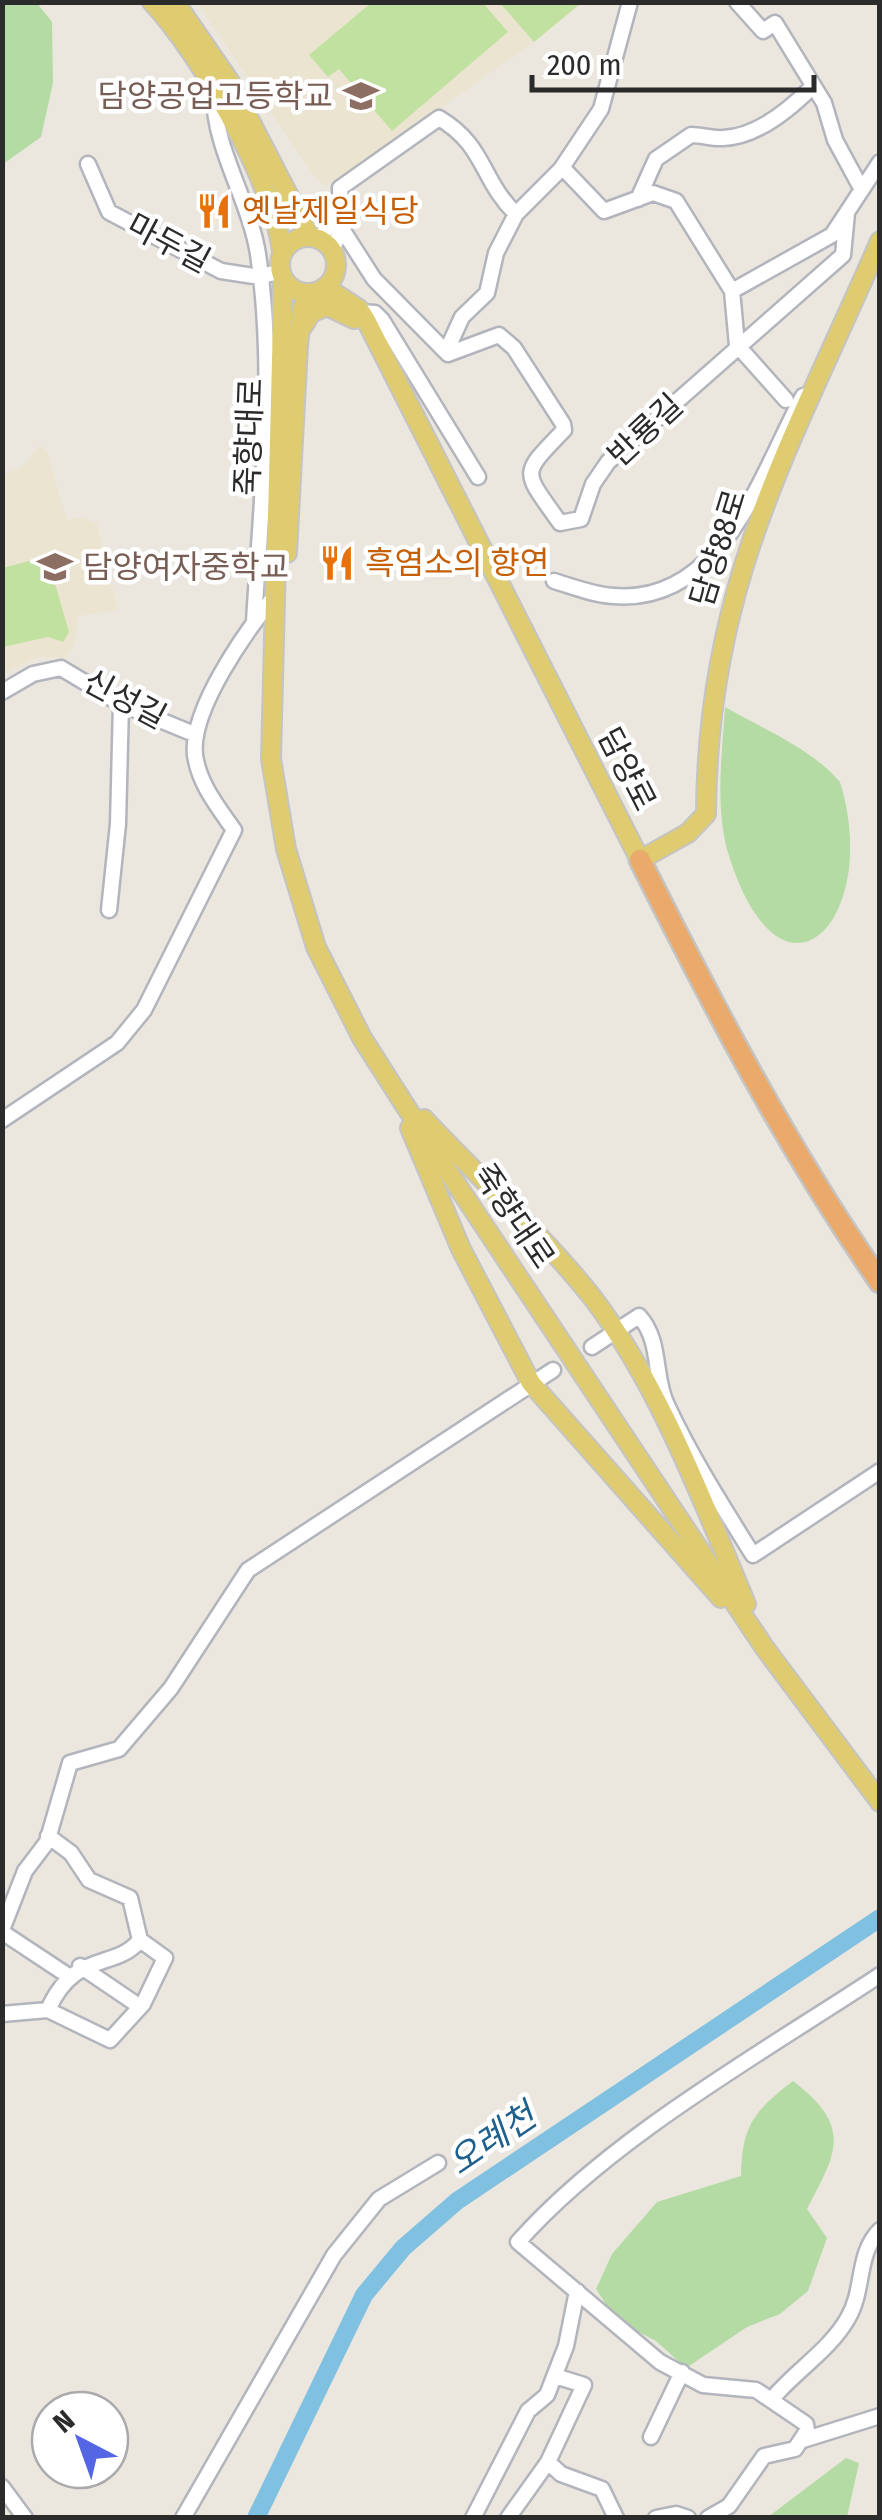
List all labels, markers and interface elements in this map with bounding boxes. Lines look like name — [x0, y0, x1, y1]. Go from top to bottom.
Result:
scale bar — [532, 30, 814, 92]
text: 200 m — [547, 47, 622, 83]
place label: 담양공업고등학교 — [97, 77, 333, 115]
school or university icon: 담양공업고등학교 — [342, 77, 380, 115]
restaurant icon: 옛날제일식당 — [195, 192, 233, 230]
place label: 옛날제일식당 — [242, 192, 419, 230]
street label: 마두길 — [121, 205, 217, 281]
street label: 죽향대로 — [228, 377, 270, 497]
street label: 반룡길 — [600, 386, 690, 474]
street label: 담양88로 — [682, 485, 754, 611]
restaurant icon: 흑염소의 향연 — [318, 544, 356, 582]
place label: 흑염소의 향연 — [365, 544, 549, 582]
school or university icon: 담양여자중학교 — [36, 548, 74, 586]
place label: 담양여자중학교 — [83, 548, 289, 586]
street label: 신성길 — [77, 661, 173, 737]
street label: 담양로 — [590, 721, 664, 817]
street label: 죽향대로 — [465, 1157, 563, 1275]
water label: 오례천 — [440, 2092, 547, 2183]
north arrow — [30, 2390, 130, 2490]
text: N — [47, 2404, 81, 2439]

